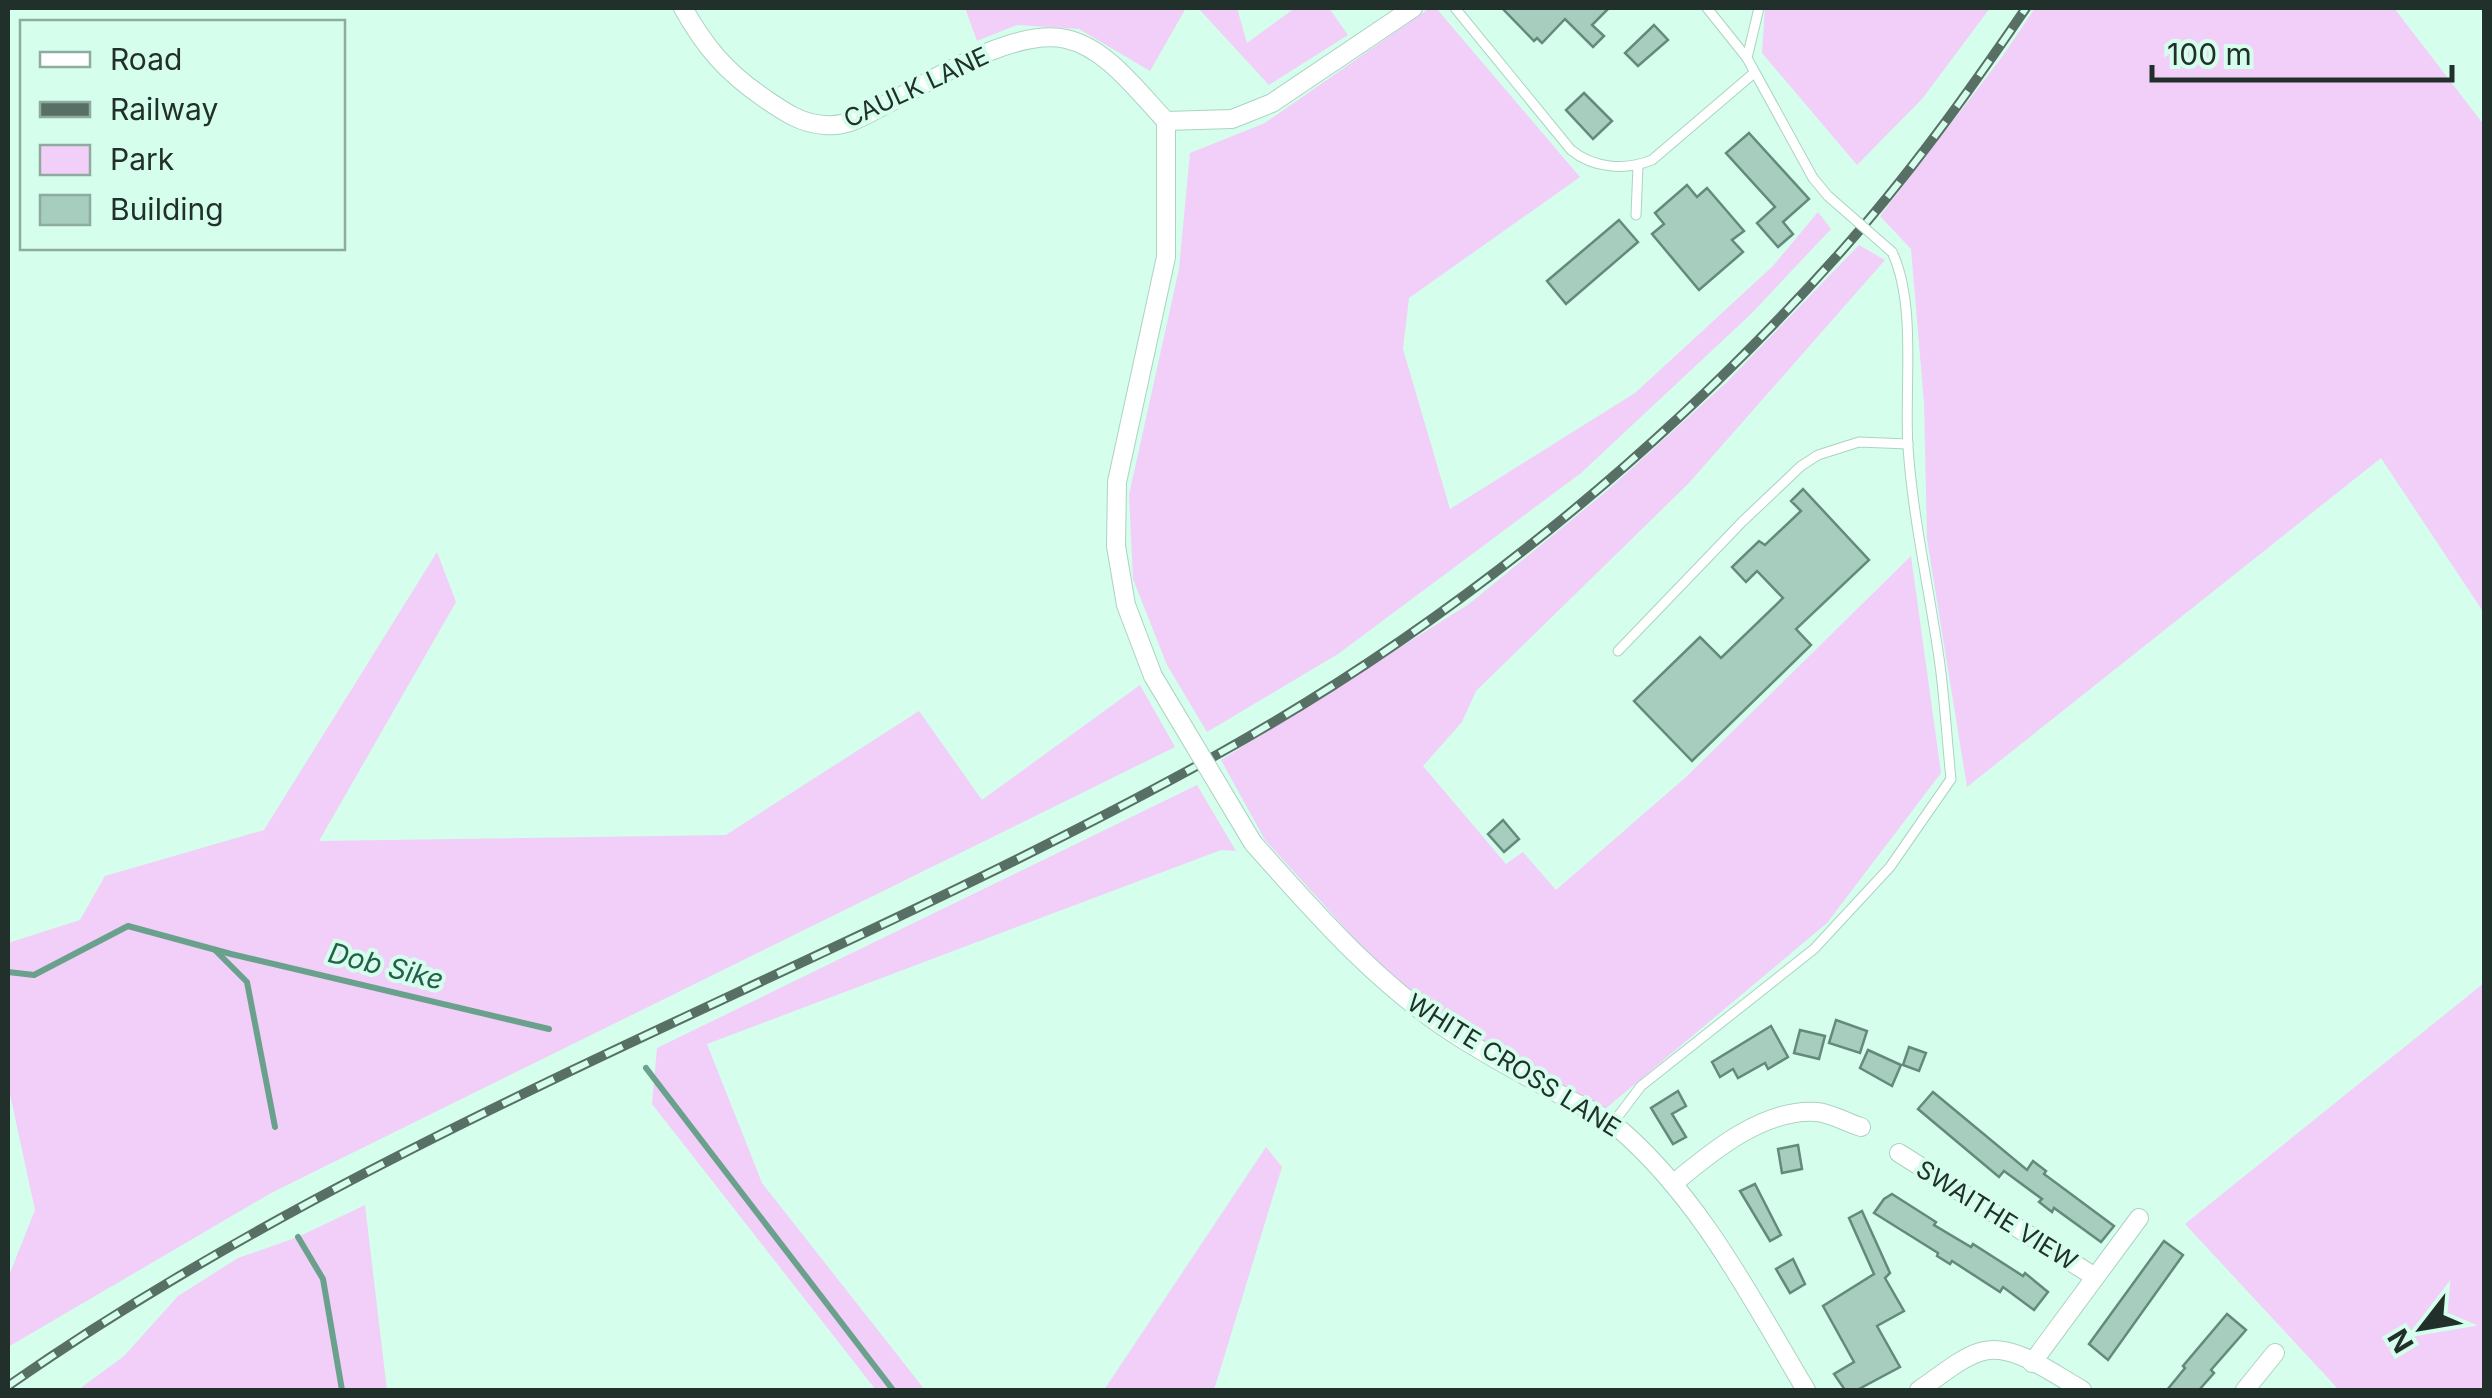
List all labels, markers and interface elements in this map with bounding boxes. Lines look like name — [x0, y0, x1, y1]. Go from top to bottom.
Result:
legend — [20, 20, 345, 250]
scale bar — [2152, 20, 2452, 82]
text: 100 m — [2167, 36, 2252, 72]
street label: CAULK LANE — [839, 40, 993, 134]
text: Road — [110, 41, 182, 77]
text: Railway — [110, 91, 218, 127]
text: Park — [110, 141, 175, 177]
text: Building — [110, 191, 224, 227]
water label: Dob Sike — [325, 935, 447, 997]
street label: WHITE CROSS LANE — [1402, 987, 1626, 1143]
street label: SWAITHE VIEW — [1911, 1154, 2083, 1276]
north arrow — [2372, 1278, 2472, 1378]
text: N — [2381, 1323, 2421, 1359]

